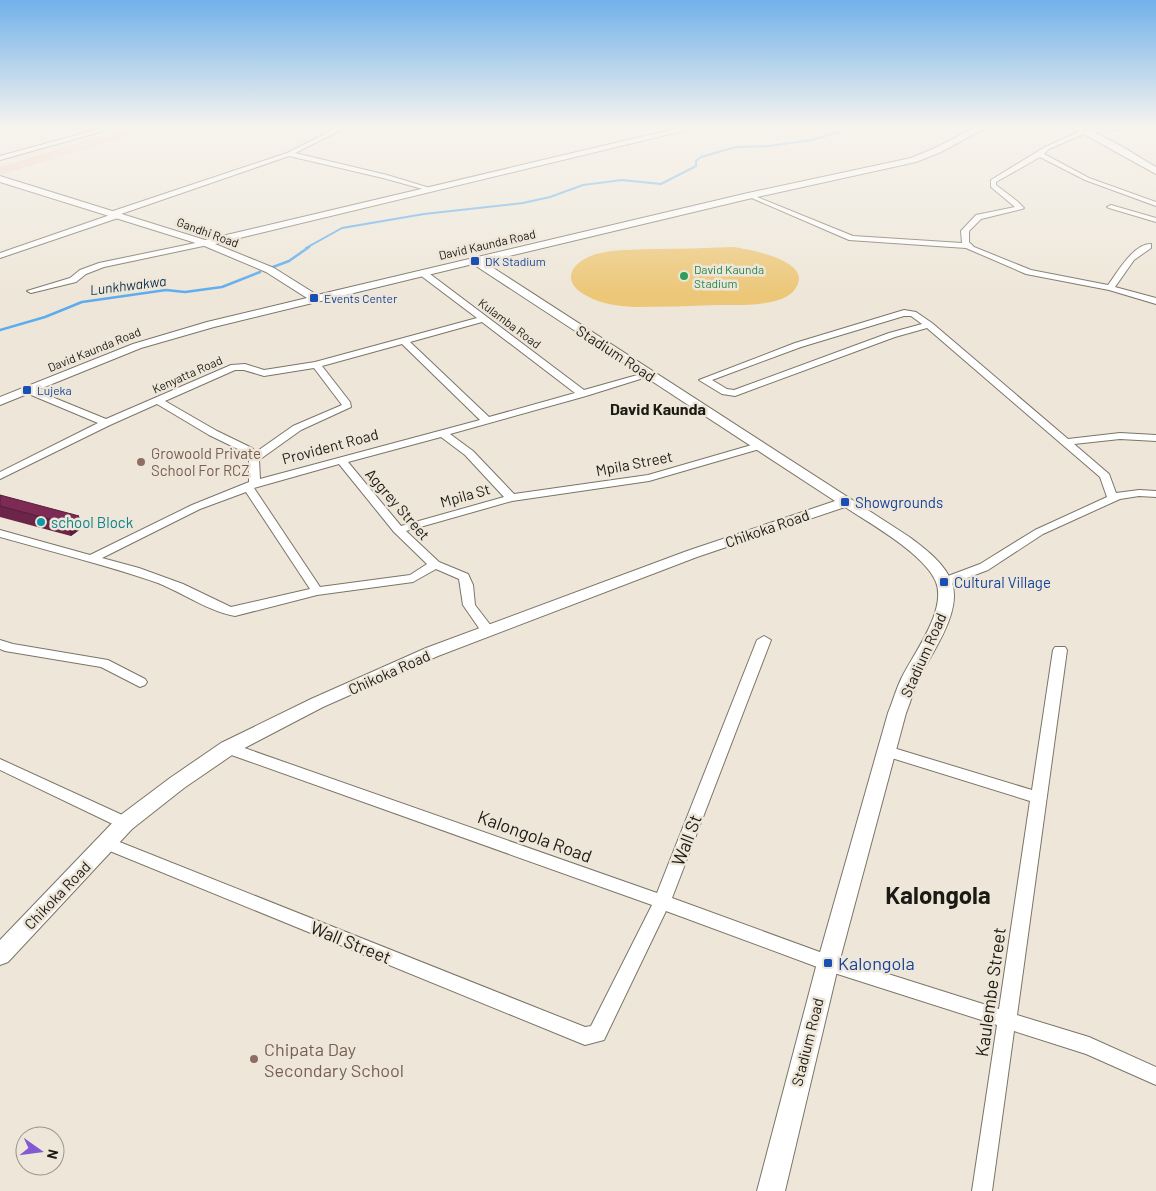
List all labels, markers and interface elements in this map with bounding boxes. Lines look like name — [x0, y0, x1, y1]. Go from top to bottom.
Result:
street label: Gandhi Road — [175, 214, 241, 250]
street label: David Kaunda Road — [437, 226, 537, 262]
place label: DK Stadium — [485, 254, 546, 268]
marker: DK Stadium — [469, 255, 481, 267]
place label: David Kaunda Stadium — [694, 262, 764, 290]
marker: David Kaunda Stadium — [678, 270, 690, 282]
water label: Lunkhwakwa — [89, 272, 167, 298]
place label: Events Center — [324, 291, 398, 305]
marker: Events Center — [308, 292, 320, 304]
street label: Kulamba Road — [476, 295, 544, 351]
street label: Stadium Road — [573, 321, 659, 385]
street label: David Kaunda Road — [45, 324, 143, 374]
street label: Kenyatta Road — [150, 352, 224, 396]
place label: Lujeka — [37, 383, 72, 397]
marker: Lujeka — [21, 384, 33, 396]
district label: David Kaunda — [610, 399, 706, 418]
street label: Provident Road — [280, 424, 380, 468]
place label: Growoold Private School For RCZ — [151, 444, 261, 479]
street label: Mpila Street — [594, 447, 674, 479]
marker: Growoold Private School For RCZ — [135, 456, 147, 468]
street label: Aggrey Street — [362, 465, 434, 543]
street label: Mpila St — [438, 479, 492, 511]
place label: Showgrounds — [855, 493, 943, 511]
marker: Showgrounds — [839, 496, 851, 508]
street label: Chikoka Road — [723, 505, 811, 551]
place label: school Block — [51, 513, 134, 531]
marker: school Block — [35, 516, 47, 528]
place label: Cultural Village — [954, 573, 1051, 591]
marker: Cultural Village — [938, 576, 950, 588]
street label: Stadium Road — [896, 610, 950, 700]
street label: Chikoka Road — [345, 646, 433, 698]
street label: Kalongola Road — [475, 805, 595, 867]
street label: Wall St — [666, 811, 706, 869]
street label: Chikoka Road — [20, 857, 94, 933]
district label: Kalongola — [885, 880, 991, 909]
street label: Wall Street — [307, 916, 395, 968]
street label: Kaulembe Street — [970, 926, 1010, 1058]
place label: Kalongola — [838, 952, 915, 974]
marker: Kalongola — [822, 957, 834, 969]
street label: Stadium Road — [787, 996, 827, 1088]
place label: Chipata Day Secondary School — [264, 1038, 404, 1081]
marker: Chipata Day Secondary School — [248, 1053, 260, 1065]
north arrow — [15, 1126, 65, 1176]
text: N — [44, 1148, 62, 1161]

